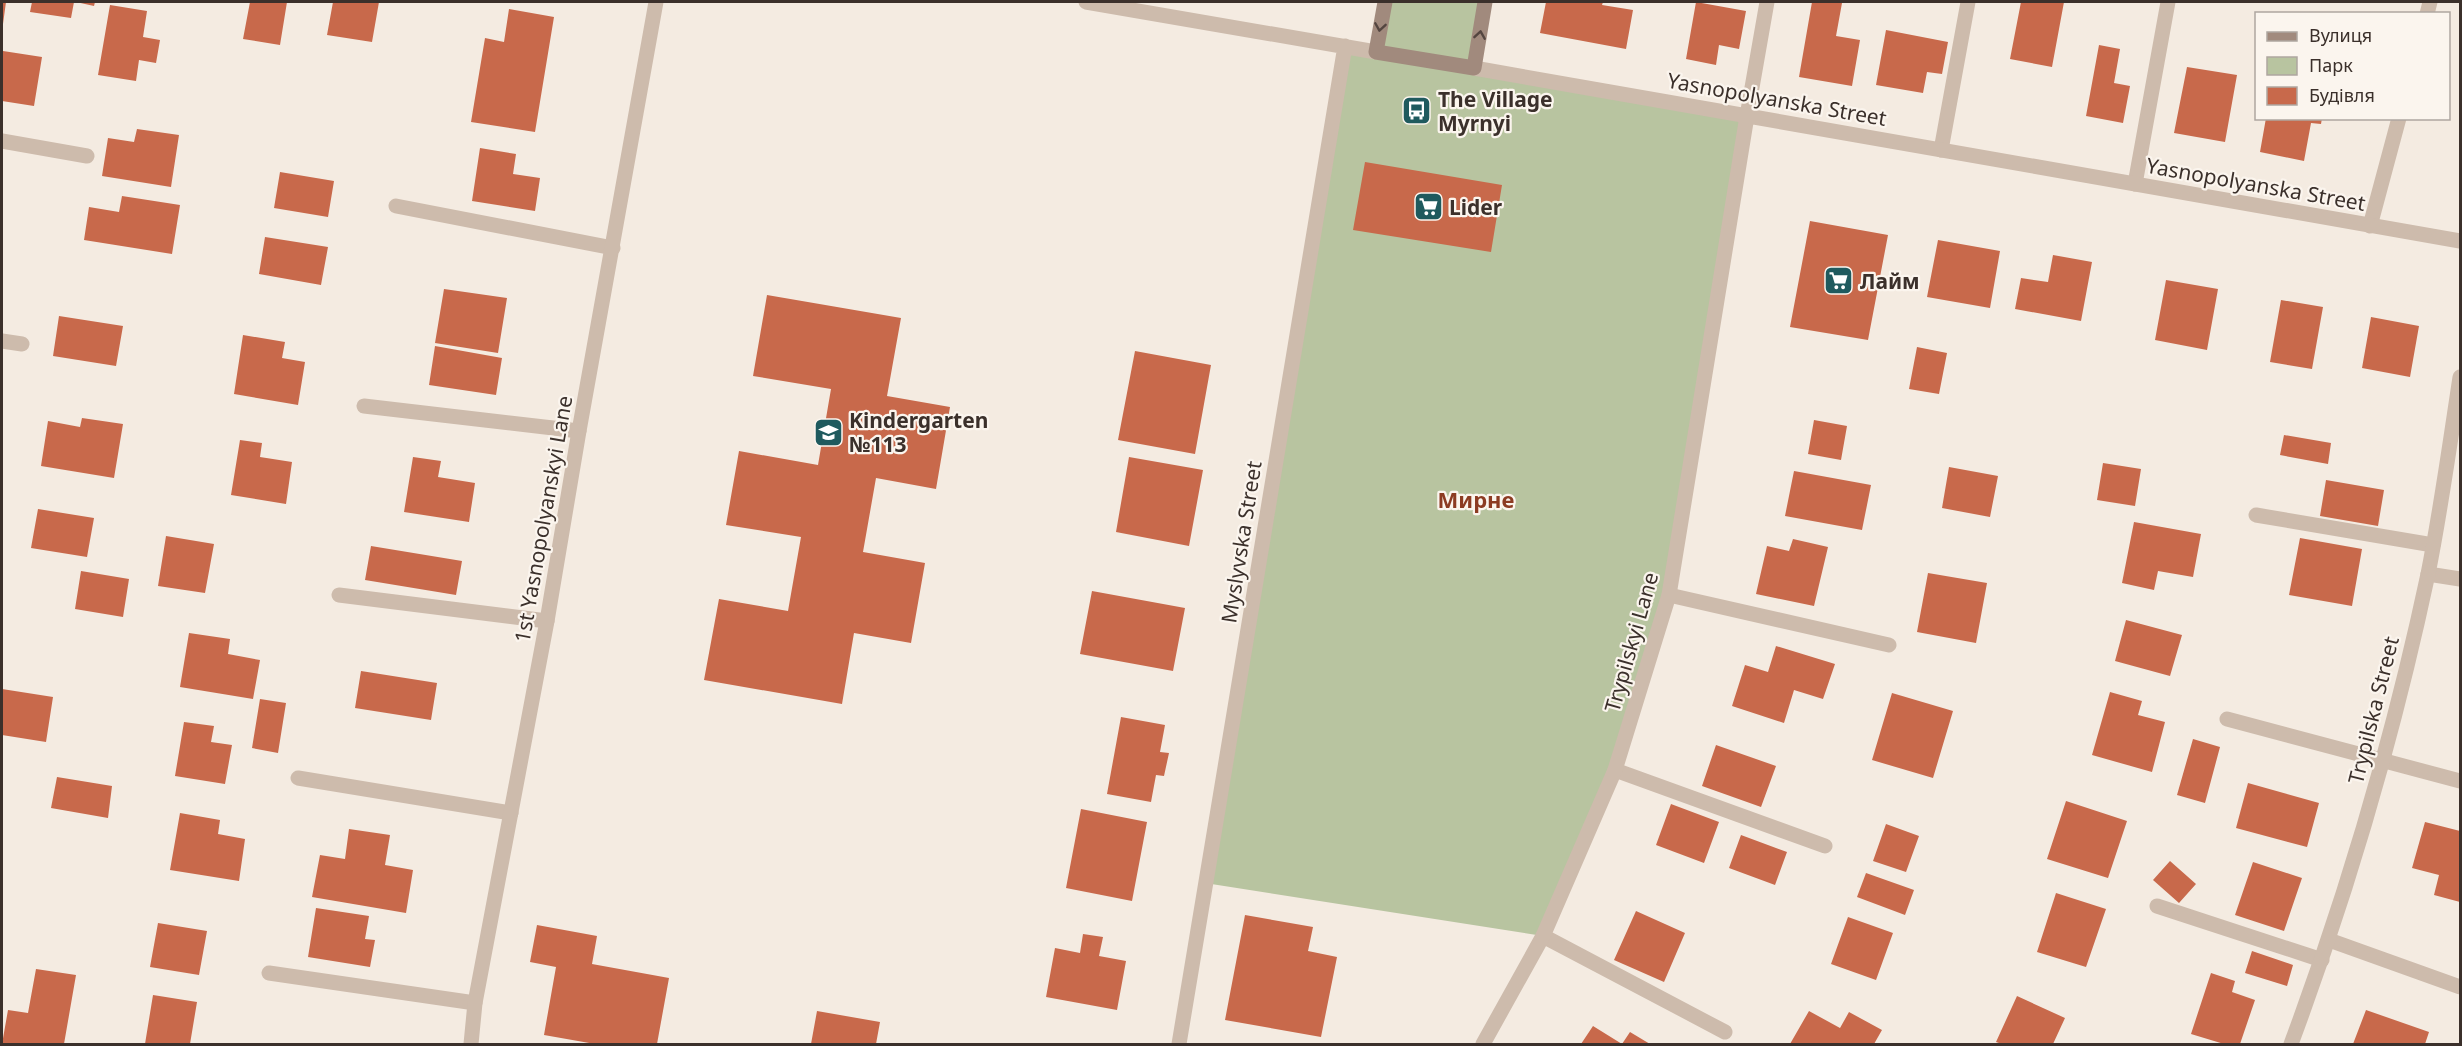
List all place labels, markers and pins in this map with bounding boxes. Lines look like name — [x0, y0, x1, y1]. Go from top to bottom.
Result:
place label: The Village Myrnyi — [1438, 85, 1553, 137]
bus stop icon: The Village Myrnyi — [1401, 95, 1433, 127]
supermarket icon: Lider — [1412, 191, 1444, 223]
place label: Lider — [1449, 193, 1503, 221]
supermarket icon: Лайм — [1823, 265, 1855, 297]
place label: Лайм — [1860, 267, 1920, 295]
place label: Kindergarten №113 — [849, 406, 988, 458]
school or university icon: Kindergarten №113 — [812, 416, 844, 448]

